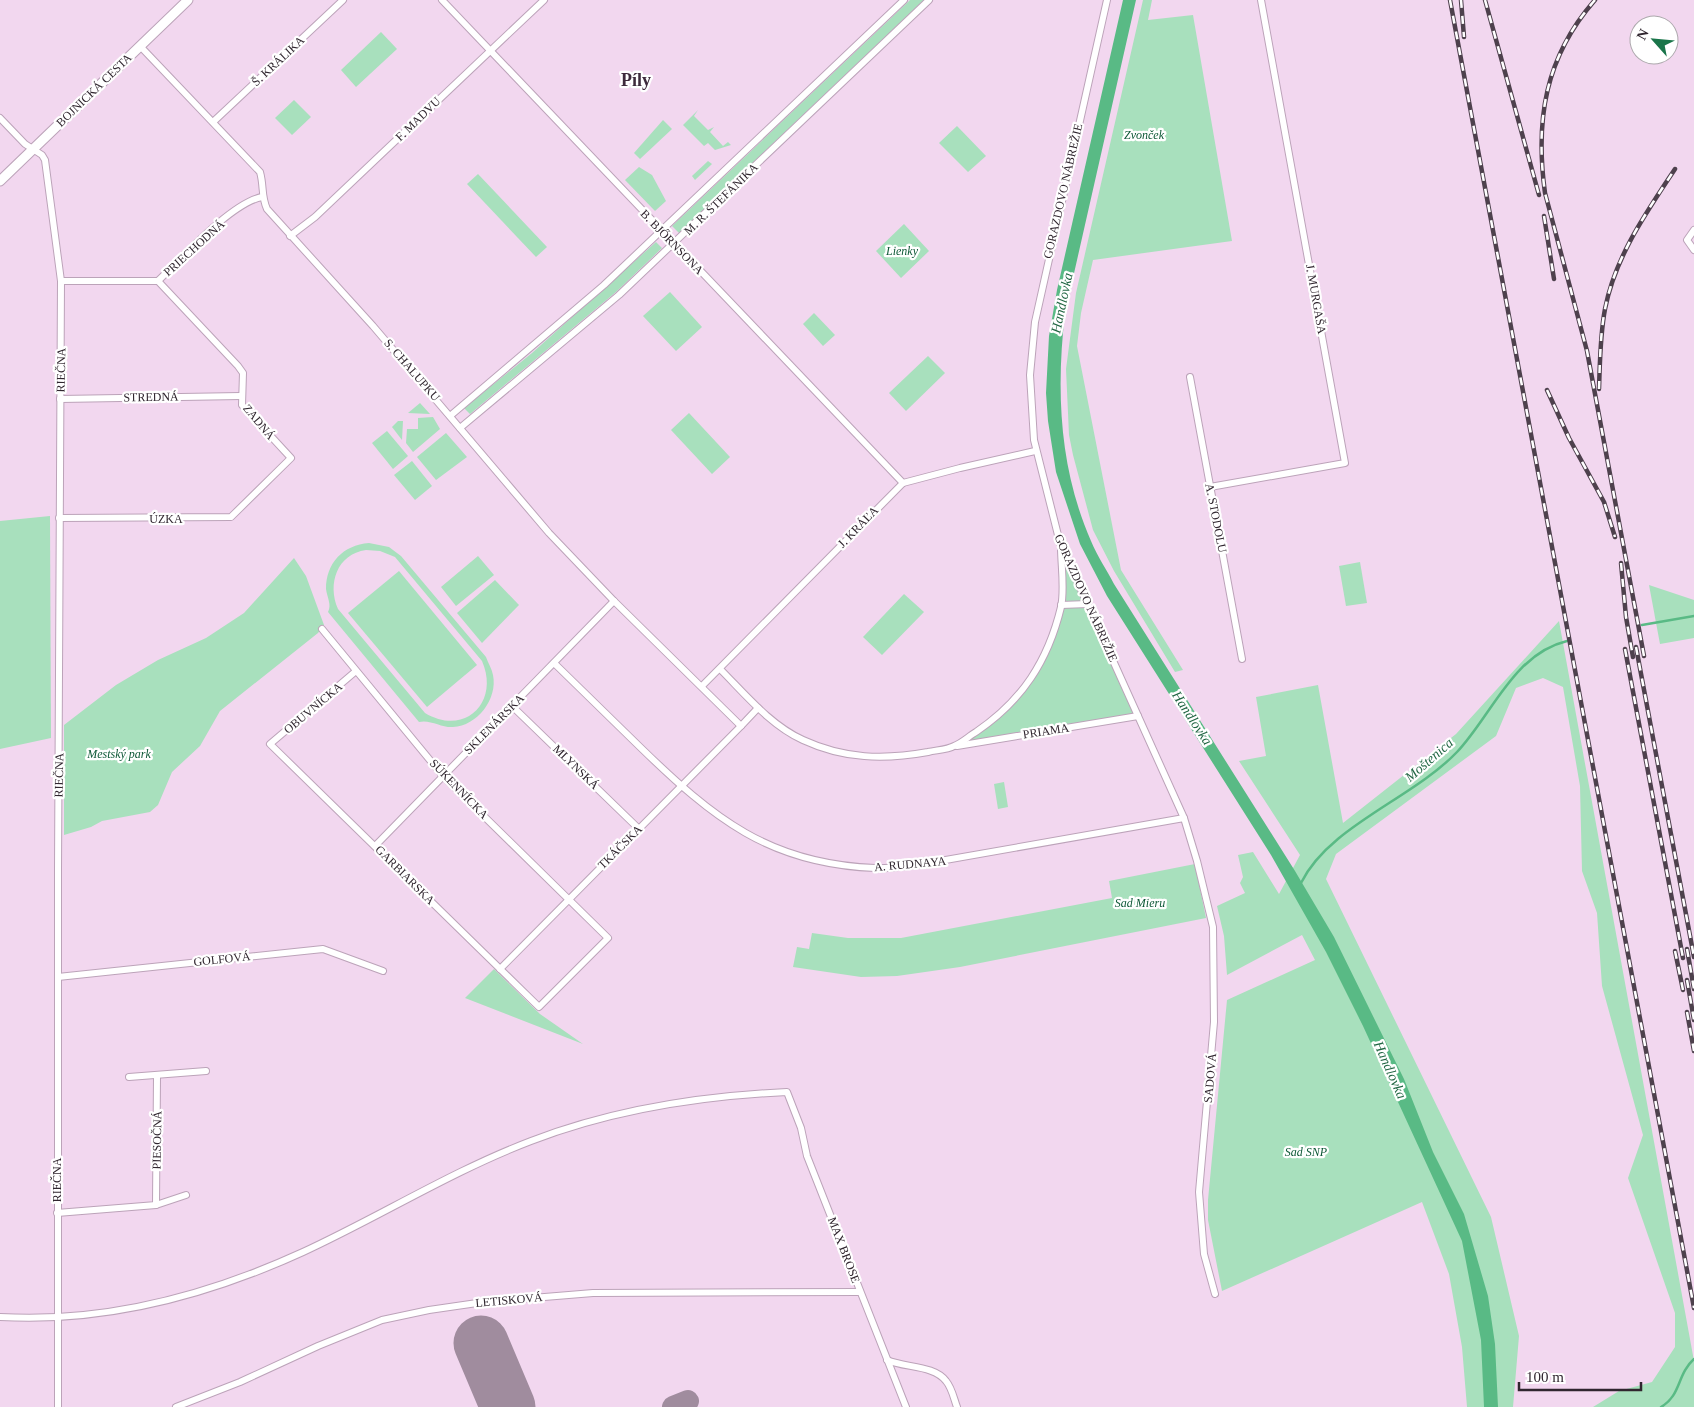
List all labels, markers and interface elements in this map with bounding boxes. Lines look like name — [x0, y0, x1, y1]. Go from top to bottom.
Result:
north arrow — [1629, 15, 1679, 65]
text: N — [1634, 26, 1652, 42]
street label: Š. KRÁLIKA — [249, 33, 307, 89]
street label: BOJNICKÁ CESTA — [53, 50, 135, 130]
district label: Píly — [621, 70, 651, 90]
street label: F. MADVU — [393, 94, 444, 144]
street label: GORAZDOVO NÁBREŽIE — [1041, 122, 1085, 260]
park label: Zvonček — [1124, 128, 1165, 142]
street label: M. R. ŠTEFÁNIKA — [681, 160, 761, 238]
street label: B. BJŐRNSONA — [638, 207, 707, 278]
street label: PRIECHODNÁ — [161, 217, 228, 279]
park label: Lienky — [885, 244, 919, 258]
street label: J. MURGAŠA — [1303, 263, 1329, 335]
water label: Handlovka — [1048, 271, 1076, 336]
street label: S. CHALUPKU — [381, 336, 443, 404]
street label: RIEČNA — [54, 347, 68, 392]
street label: STREDNÁ — [123, 390, 179, 404]
street label: ZADNÁ — [240, 401, 278, 443]
street label: A. STODOLU — [1202, 482, 1230, 554]
street label: J. KRÁĽA — [835, 503, 881, 551]
street label: ÚZKA — [149, 512, 183, 526]
street label: GORAZDOVO NÁBREŽIE — [1051, 532, 1121, 664]
street label: OBUVNÍCKA — [281, 679, 345, 737]
water label: Handlovka — [1168, 687, 1215, 748]
street label: SKLENÁRSKA — [461, 691, 527, 757]
street label: PRIAMA — [1022, 720, 1070, 742]
water label: Moštenica — [1401, 735, 1456, 785]
street label: MLYNSKÁ — [550, 742, 602, 792]
park label: Mestský park — [86, 747, 151, 761]
street label: RIEČNA — [52, 752, 66, 797]
street label: SÚKENNÍCKA — [427, 756, 491, 822]
street label: TKÁČSKA — [595, 822, 645, 872]
street label: GARBIARSKA — [372, 842, 438, 908]
street label: A. RUDNAYA — [873, 854, 947, 874]
park label: Sad Mieru — [1115, 896, 1165, 910]
street label: GOLFOVÁ — [193, 949, 252, 969]
water label: Handlovka — [1370, 1038, 1409, 1101]
street label: SADOVÁ — [1201, 1052, 1219, 1104]
street label: PIESOČNÁ — [149, 1110, 165, 1169]
park label: Sad SNP — [1285, 1145, 1328, 1159]
street label: RIEČNA — [50, 1157, 64, 1202]
street label: MAX BROSE — [825, 1215, 863, 1285]
street label: LETISKOVÁ — [475, 1290, 543, 1310]
scale bar — [1519, 1360, 1642, 1392]
text: 100 m — [1526, 1369, 1564, 1385]

